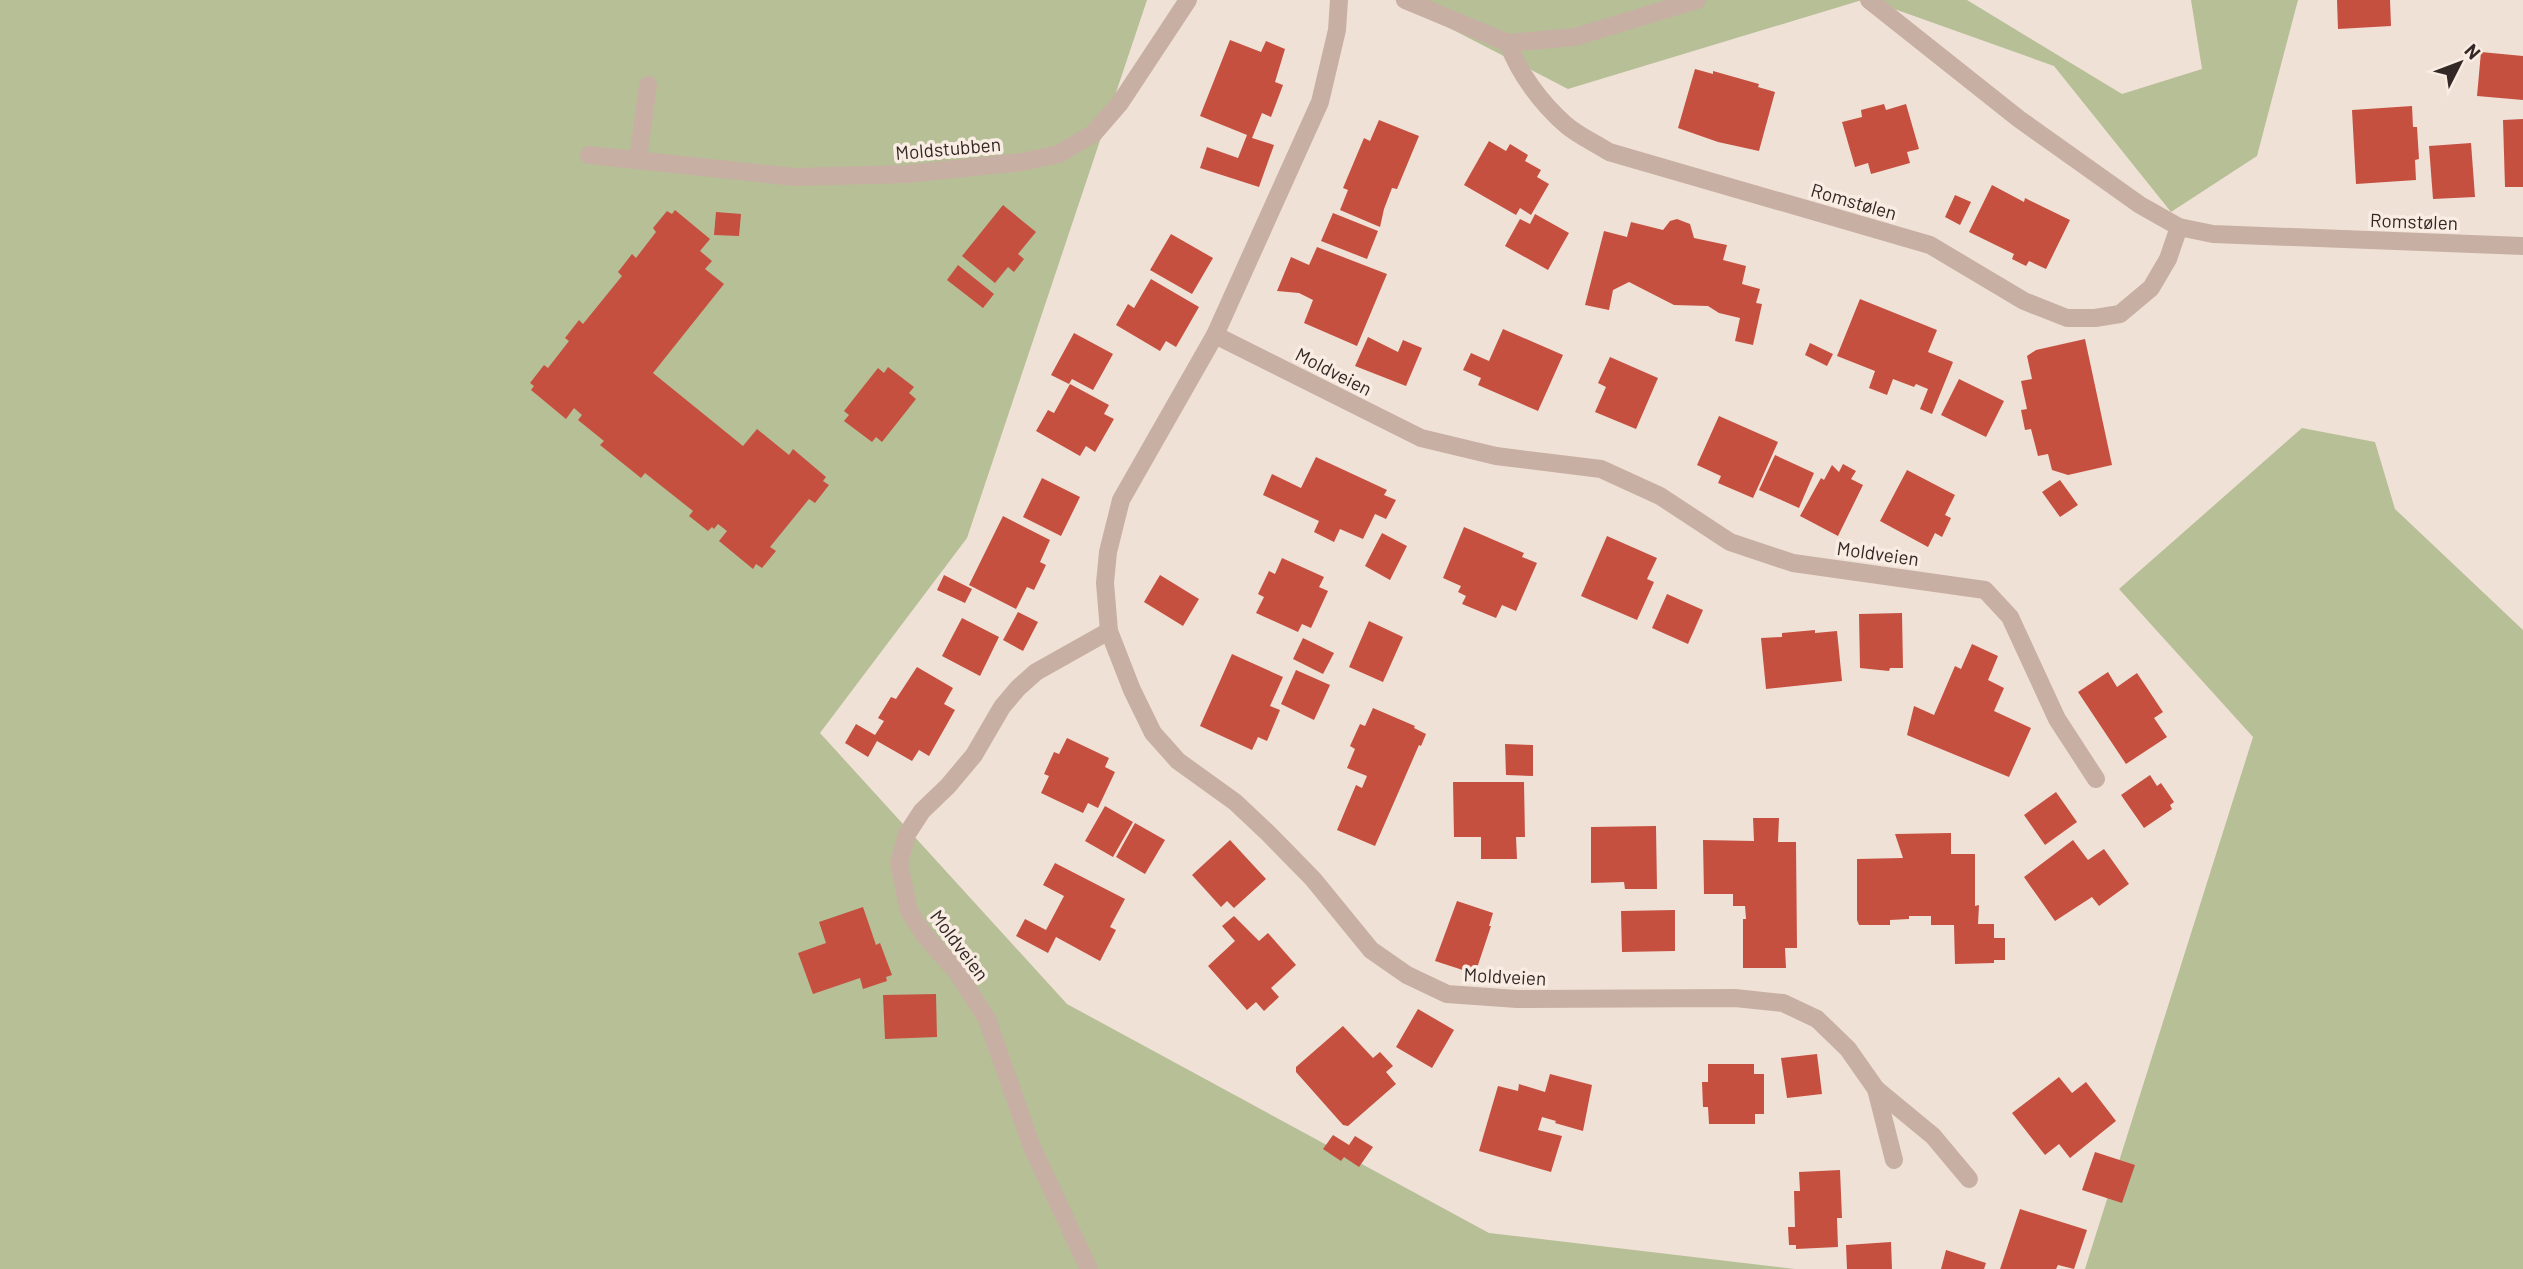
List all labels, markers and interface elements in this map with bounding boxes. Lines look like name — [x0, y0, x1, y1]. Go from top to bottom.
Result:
north arrow — [2425, 28, 2495, 98]
text: N — [2460, 39, 2486, 64]
street label: Moldstubben — [894, 132, 1002, 164]
street label: Romstølen — [1808, 178, 1900, 224]
street label: Romstølen — [2370, 208, 2458, 234]
street label: Moldveien — [1292, 342, 1376, 400]
street label: Moldveien — [1835, 536, 1921, 570]
street label: Moldveien — [926, 905, 994, 985]
street label: Moldveien — [1463, 962, 1547, 990]

